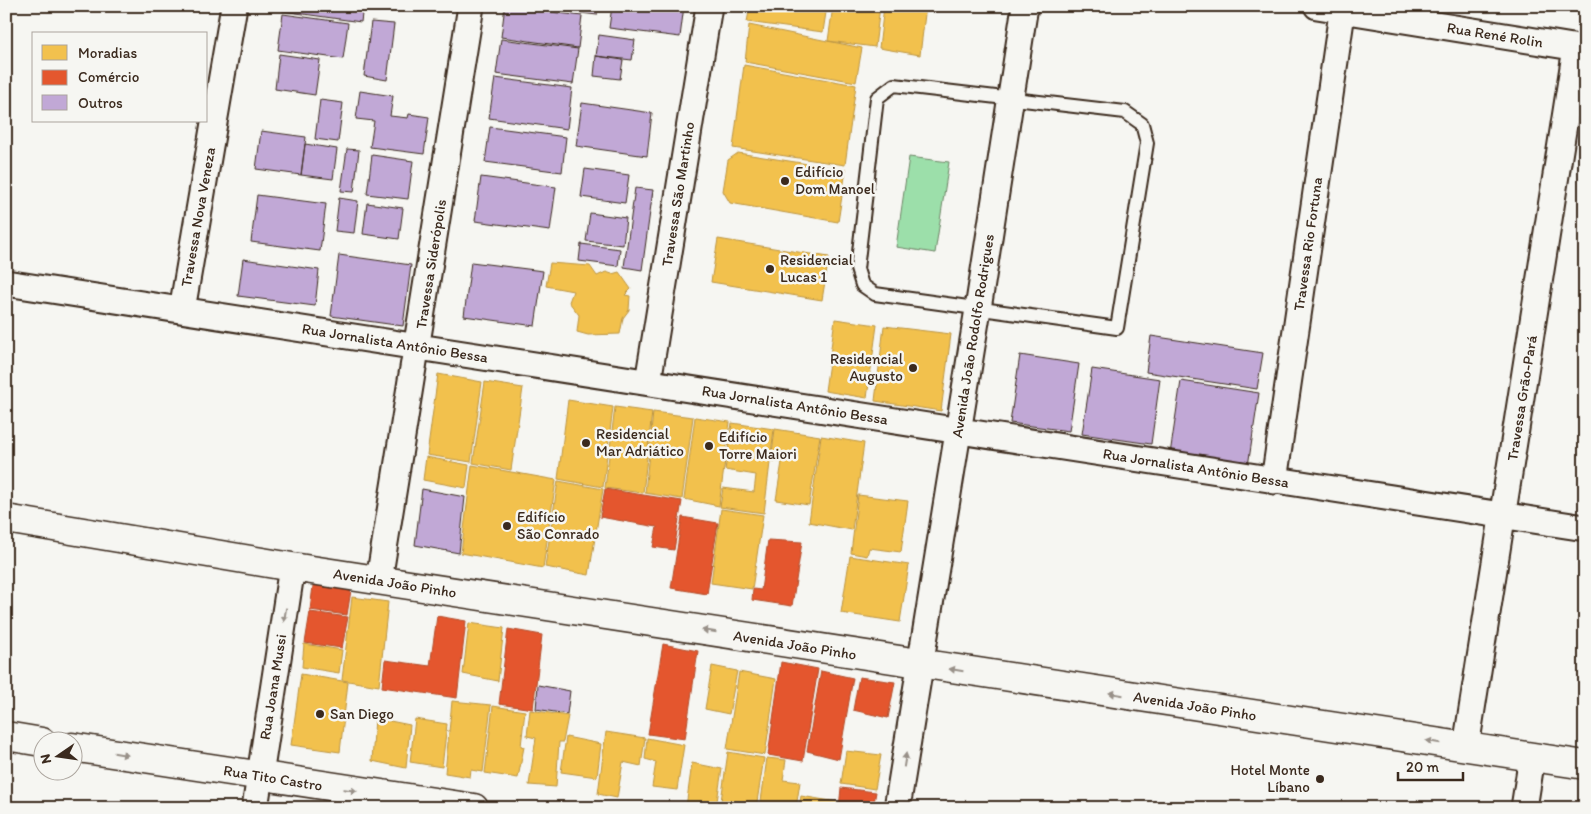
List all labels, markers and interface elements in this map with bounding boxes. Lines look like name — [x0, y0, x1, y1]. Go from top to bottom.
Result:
street label: Rua René Rolin — [1446, 19, 1545, 52]
legend — [32, 32, 208, 122]
text: Moradias — [78, 44, 137, 62]
text: Comércio — [78, 68, 139, 86]
text: Outros — [78, 94, 123, 112]
street label: Travessa São Martinho — [658, 120, 698, 268]
street label: Travessa Nova Veneza — [177, 145, 219, 288]
place label: Edifício Dom Manoel — [795, 163, 876, 198]
marker: Edifício Dom Manoel — [779, 175, 791, 187]
street label: Travessa Rio Fortuna — [1290, 175, 1326, 312]
street label: Travessa Siderópolis — [412, 198, 450, 330]
street label: Avenida João Rodolfo Rodrigues — [948, 232, 998, 439]
place label: Residencial Lucas 1 — [780, 251, 854, 286]
marker: Residencial Lucas 1 — [764, 263, 776, 275]
street label: Rua Jornalista Antônio Bessa — [301, 319, 490, 367]
street label: Travessa Grão-Pará — [1503, 334, 1541, 462]
place label: Residencial Augusto — [830, 350, 904, 385]
marker: Residencial Augusto — [907, 362, 919, 374]
street label: Rua Jornalista Antônio Bessa — [701, 381, 890, 429]
place label: Residencial Mar Adriático — [596, 425, 684, 460]
place label: Edifício Torre Maiori — [719, 428, 797, 463]
marker: Residencial Mar Adriático — [580, 437, 592, 449]
marker: Edifício Torre Maiori — [703, 440, 715, 452]
street label: Rua Jornalista Antônio Bessa — [1102, 444, 1291, 492]
place label: Edifício São Conrado — [517, 508, 599, 543]
marker: Edifício São Conrado — [501, 520, 513, 532]
street label: Avenida João Pinho — [332, 564, 458, 602]
one-way arrow — [280, 608, 288, 624]
street label: Avenida João Pinho — [732, 626, 858, 664]
one-way arrow — [700, 627, 716, 635]
street label: Rua Joana Mussi — [256, 633, 290, 741]
one-way arrow — [947, 666, 963, 674]
street label: Avenida João Pinho — [1132, 687, 1258, 725]
one-way arrow — [1108, 690, 1124, 698]
place label: San Diego — [330, 705, 394, 723]
marker: San Diego — [314, 708, 326, 720]
north arrow — [32, 732, 82, 782]
one-way arrow — [1424, 738, 1440, 746]
scale bar — [1398, 749, 1464, 781]
one-way arrow — [113, 751, 129, 759]
one-way arrow — [901, 751, 909, 767]
text: N — [36, 752, 55, 765]
text: 20 m — [1406, 758, 1440, 776]
street label: Rua Tito Castro — [222, 761, 324, 795]
place label: Hotel Monte Líbano — [1231, 761, 1310, 796]
marker: Hotel Monte Líbano — [1314, 773, 1326, 785]
one-way arrow — [343, 786, 359, 794]

